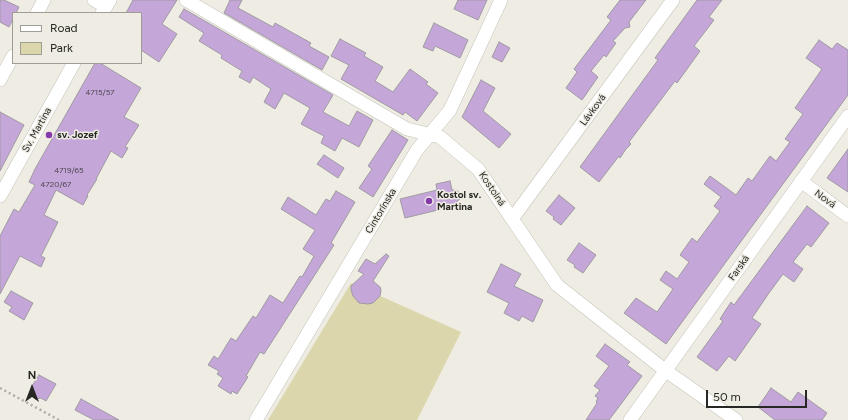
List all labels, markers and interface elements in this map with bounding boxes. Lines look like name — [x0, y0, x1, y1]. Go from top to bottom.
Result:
legend — [12, 12, 142, 64]
text: Road — [50, 21, 78, 35]
text: Park — [50, 41, 73, 55]
house number: 4715/57 — [85, 88, 115, 98]
street label: Lávková — [578, 92, 608, 128]
street label: Sv. Martina — [20, 105, 54, 155]
place label: sv. Jozef — [57, 129, 98, 141]
marker: sv. Jozef — [44, 130, 54, 140]
house number: 4719/65 — [54, 166, 84, 176]
street label: Kostolná — [476, 170, 508, 208]
house number: 4720/67 — [41, 180, 71, 190]
street label: Cintorínska — [363, 186, 399, 236]
street label: Nová — [812, 187, 838, 211]
place label: Kostol sv. Martina — [437, 189, 481, 212]
marker: Kostol sv. Martina — [424, 196, 434, 206]
street label: Farská — [726, 253, 752, 283]
north arrow — [12, 368, 52, 408]
text: N — [28, 369, 36, 382]
scale bar — [708, 382, 809, 408]
text: 50 m — [713, 390, 741, 404]

